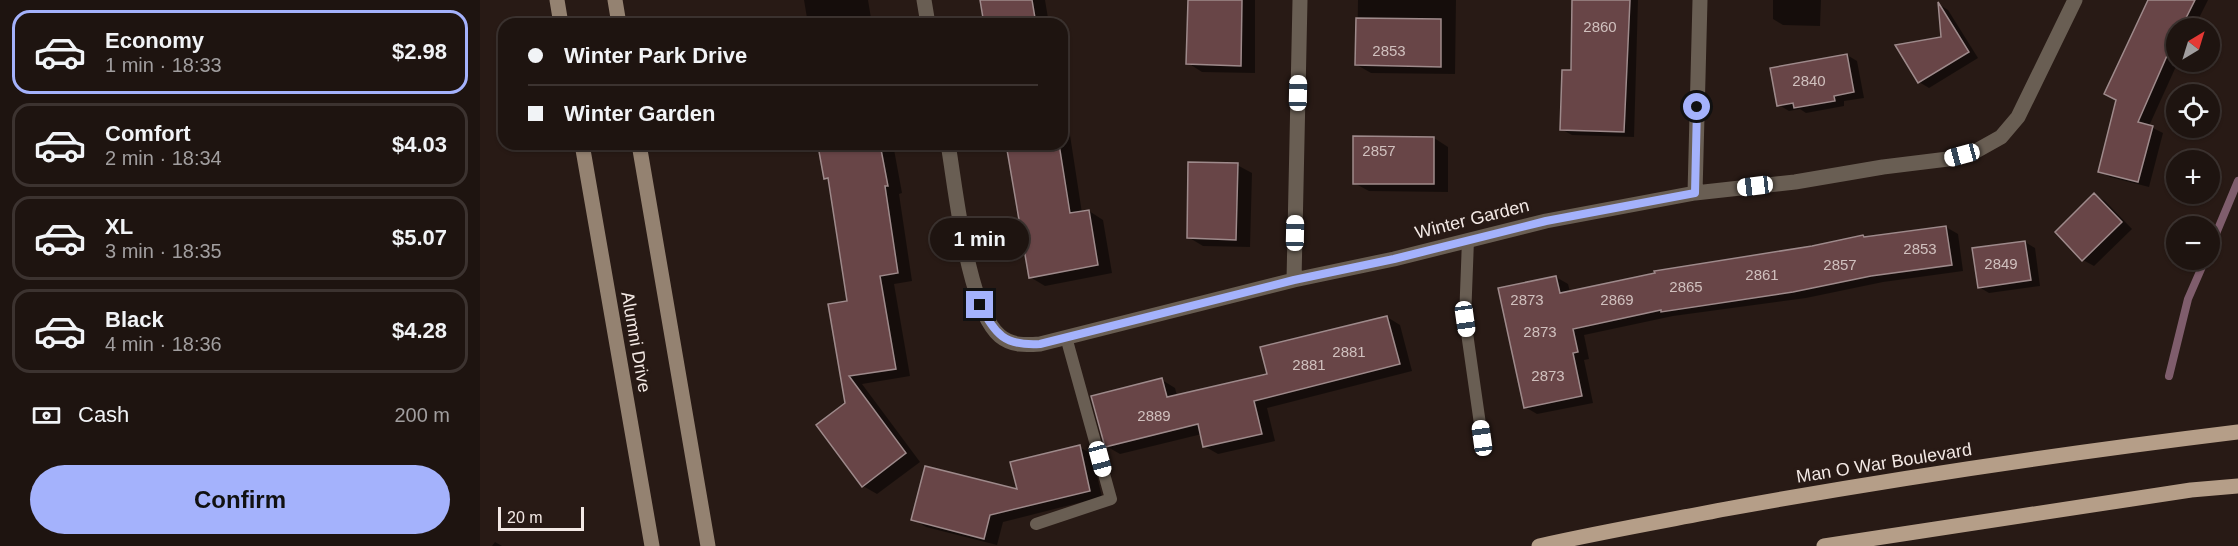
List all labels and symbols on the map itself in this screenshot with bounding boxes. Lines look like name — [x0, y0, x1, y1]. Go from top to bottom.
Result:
house number: 2860 — [1583, 18, 1617, 35]
north arrow — [2166, 18, 2220, 72]
house number: 2853 — [1372, 42, 1406, 59]
house number: 2840 — [1792, 72, 1826, 89]
car — [1289, 75, 1307, 111]
route start — [1683, 93, 1710, 120]
house number: 2857 — [1362, 142, 1396, 159]
car — [1942, 142, 1982, 168]
car — [1736, 175, 1774, 197]
street label: Winter Garden — [1413, 195, 1531, 243]
car — [1286, 215, 1304, 251]
callout: 1 min — [930, 218, 1030, 260]
house number: 2853 — [1903, 240, 1937, 257]
house number: 2849 — [1984, 255, 2018, 272]
house number: 2857 — [1823, 256, 1857, 273]
house number: 2861 — [1745, 266, 1779, 283]
house number: 2865 — [1669, 278, 1703, 295]
street label: Alumni Drive — [617, 290, 655, 394]
route end — [966, 291, 993, 318]
house number: 2873 — [1510, 291, 1544, 308]
house number: 2869 — [1600, 291, 1634, 308]
car — [1454, 300, 1476, 338]
house number: 2873 — [1523, 323, 1557, 340]
house number: 2881 — [1332, 343, 1366, 360]
house number: 2881 — [1292, 356, 1326, 373]
house number: 2873 — [1531, 367, 1565, 384]
house number: 2889 — [1137, 407, 1171, 424]
car — [1471, 419, 1493, 457]
car — [1087, 439, 1113, 479]
street label: Man O War Boulevard — [1795, 439, 1973, 487]
scale bar — [498, 504, 584, 532]

